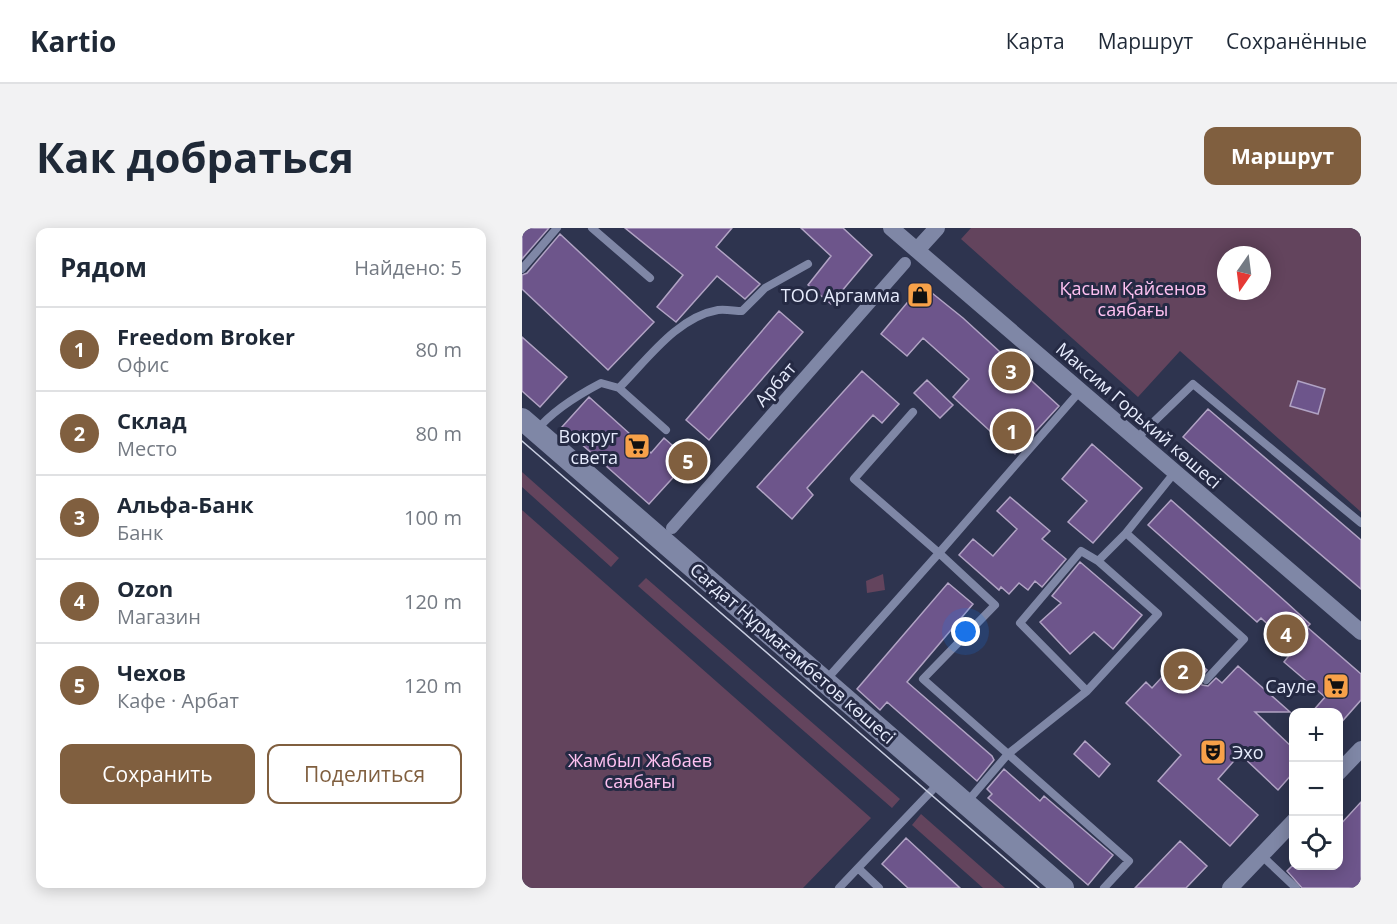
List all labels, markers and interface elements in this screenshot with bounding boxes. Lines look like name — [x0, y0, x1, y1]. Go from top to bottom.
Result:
text: Kartio — [30, 22, 116, 60]
text: Карта — [1006, 27, 1065, 55]
text: Маршрут — [1098, 27, 1193, 55]
text: Сохранённые — [1226, 27, 1367, 55]
button: Маршрут — [1204, 127, 1361, 185]
text: Как добраться — [36, 128, 354, 185]
north arrow — [1217, 246, 1271, 300]
text: Рядом — [60, 249, 147, 285]
text: Найдено: 5 — [354, 254, 462, 281]
park label: Қасым Қайсенов саябағы — [1060, 276, 1206, 321]
shop icon: ТОО Аргамма — [905, 280, 935, 310]
place label: ТОО Аргамма — [781, 283, 900, 307]
text: Freedom Broker — [117, 321, 295, 351]
text: 1 — [74, 336, 85, 363]
text: 80 m — [415, 336, 462, 363]
street label: Максим Горький көшесі — [1051, 337, 1227, 493]
pin: 3 — [992, 348, 1030, 394]
text: Офис — [117, 351, 169, 378]
street label: Арбат — [749, 356, 801, 411]
text: Склад — [117, 405, 187, 435]
pin: 1 — [992, 408, 1032, 454]
text: 2 — [74, 420, 85, 447]
text: 80 m — [415, 420, 462, 447]
place label: Вокруг света — [558, 424, 618, 469]
supermarket icon: Вокруг света — [622, 431, 652, 461]
text: Место — [117, 435, 177, 462]
pin: 5 — [668, 438, 708, 484]
text: Альфа-Банк — [117, 489, 254, 519]
text: 3 — [74, 504, 85, 531]
text: 100 m — [404, 504, 462, 531]
text: Банк — [117, 519, 163, 546]
street label: Сағдат Нұрмағамбетов көшесі — [685, 557, 901, 749]
text: Ozon — [117, 573, 173, 603]
text: 4 — [74, 588, 85, 615]
text: 120 m — [404, 588, 462, 615]
text: Магазин — [117, 603, 201, 630]
pin: 4 — [1266, 612, 1305, 656]
your location — [951, 617, 980, 646]
pin: 2 — [1164, 648, 1202, 694]
text: Чехов — [117, 657, 186, 687]
supermarket icon: Сауле — [1321, 671, 1351, 701]
text: 5 — [74, 672, 85, 699]
text: 120 m — [404, 672, 462, 699]
place label: Сауле — [1265, 674, 1316, 698]
text: Кафе · Арбат — [117, 687, 239, 714]
map controls — [1289, 708, 1343, 870]
button: + — [1289, 708, 1343, 762]
theatre icon: Эхо — [1198, 737, 1228, 767]
place label: Эхо — [1232, 740, 1264, 764]
button: Сохранить — [60, 744, 255, 804]
button: Поделиться — [267, 744, 462, 804]
park label: Жамбыл Жабаев саябағы — [568, 748, 712, 793]
button: − — [1289, 762, 1343, 816]
button: locate — [1289, 816, 1343, 870]

